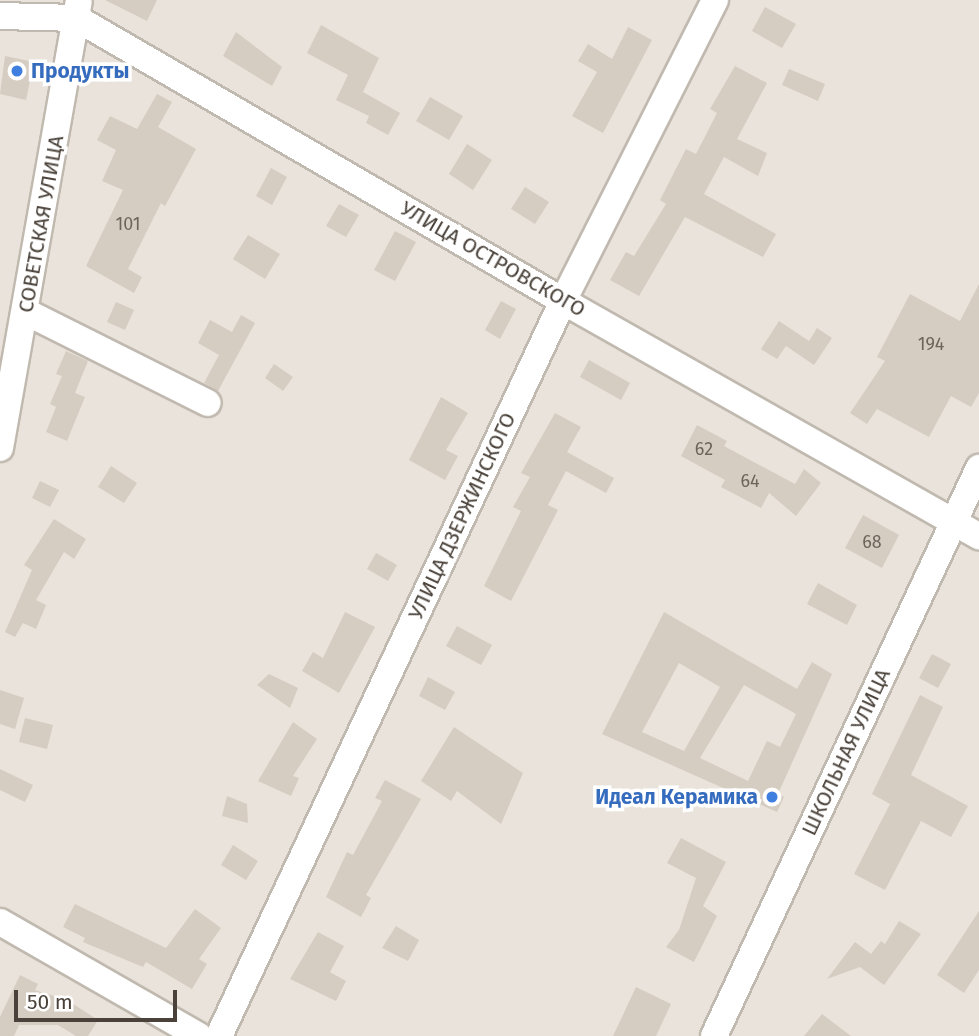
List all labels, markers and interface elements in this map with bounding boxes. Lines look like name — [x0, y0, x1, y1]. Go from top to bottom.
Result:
place label: Продукты — [31, 58, 129, 84]
marker: Продукты — [9, 63, 25, 79]
street label: СОВЕТСКАЯ УЛИЦА — [13, 133, 69, 315]
street label: УЛИЦА ОСТРОВСКОГО — [396, 196, 590, 322]
house number: 101 — [115, 213, 141, 235]
house number: 194 — [918, 333, 944, 355]
street label: УЛИЦА ДЗЕРЖИНСКОГО — [403, 409, 521, 623]
house number: 62 — [695, 438, 713, 460]
house number: 64 — [740, 470, 760, 492]
house number: 68 — [862, 531, 882, 553]
street label: ШКОЛЬНАЯ УЛИЦА — [796, 665, 896, 839]
place label: Идеал Керамика — [595, 784, 758, 810]
marker: Идеал Керамика — [764, 789, 780, 805]
scale bar — [18, 976, 180, 1020]
text: 50 m — [27, 989, 73, 1015]

